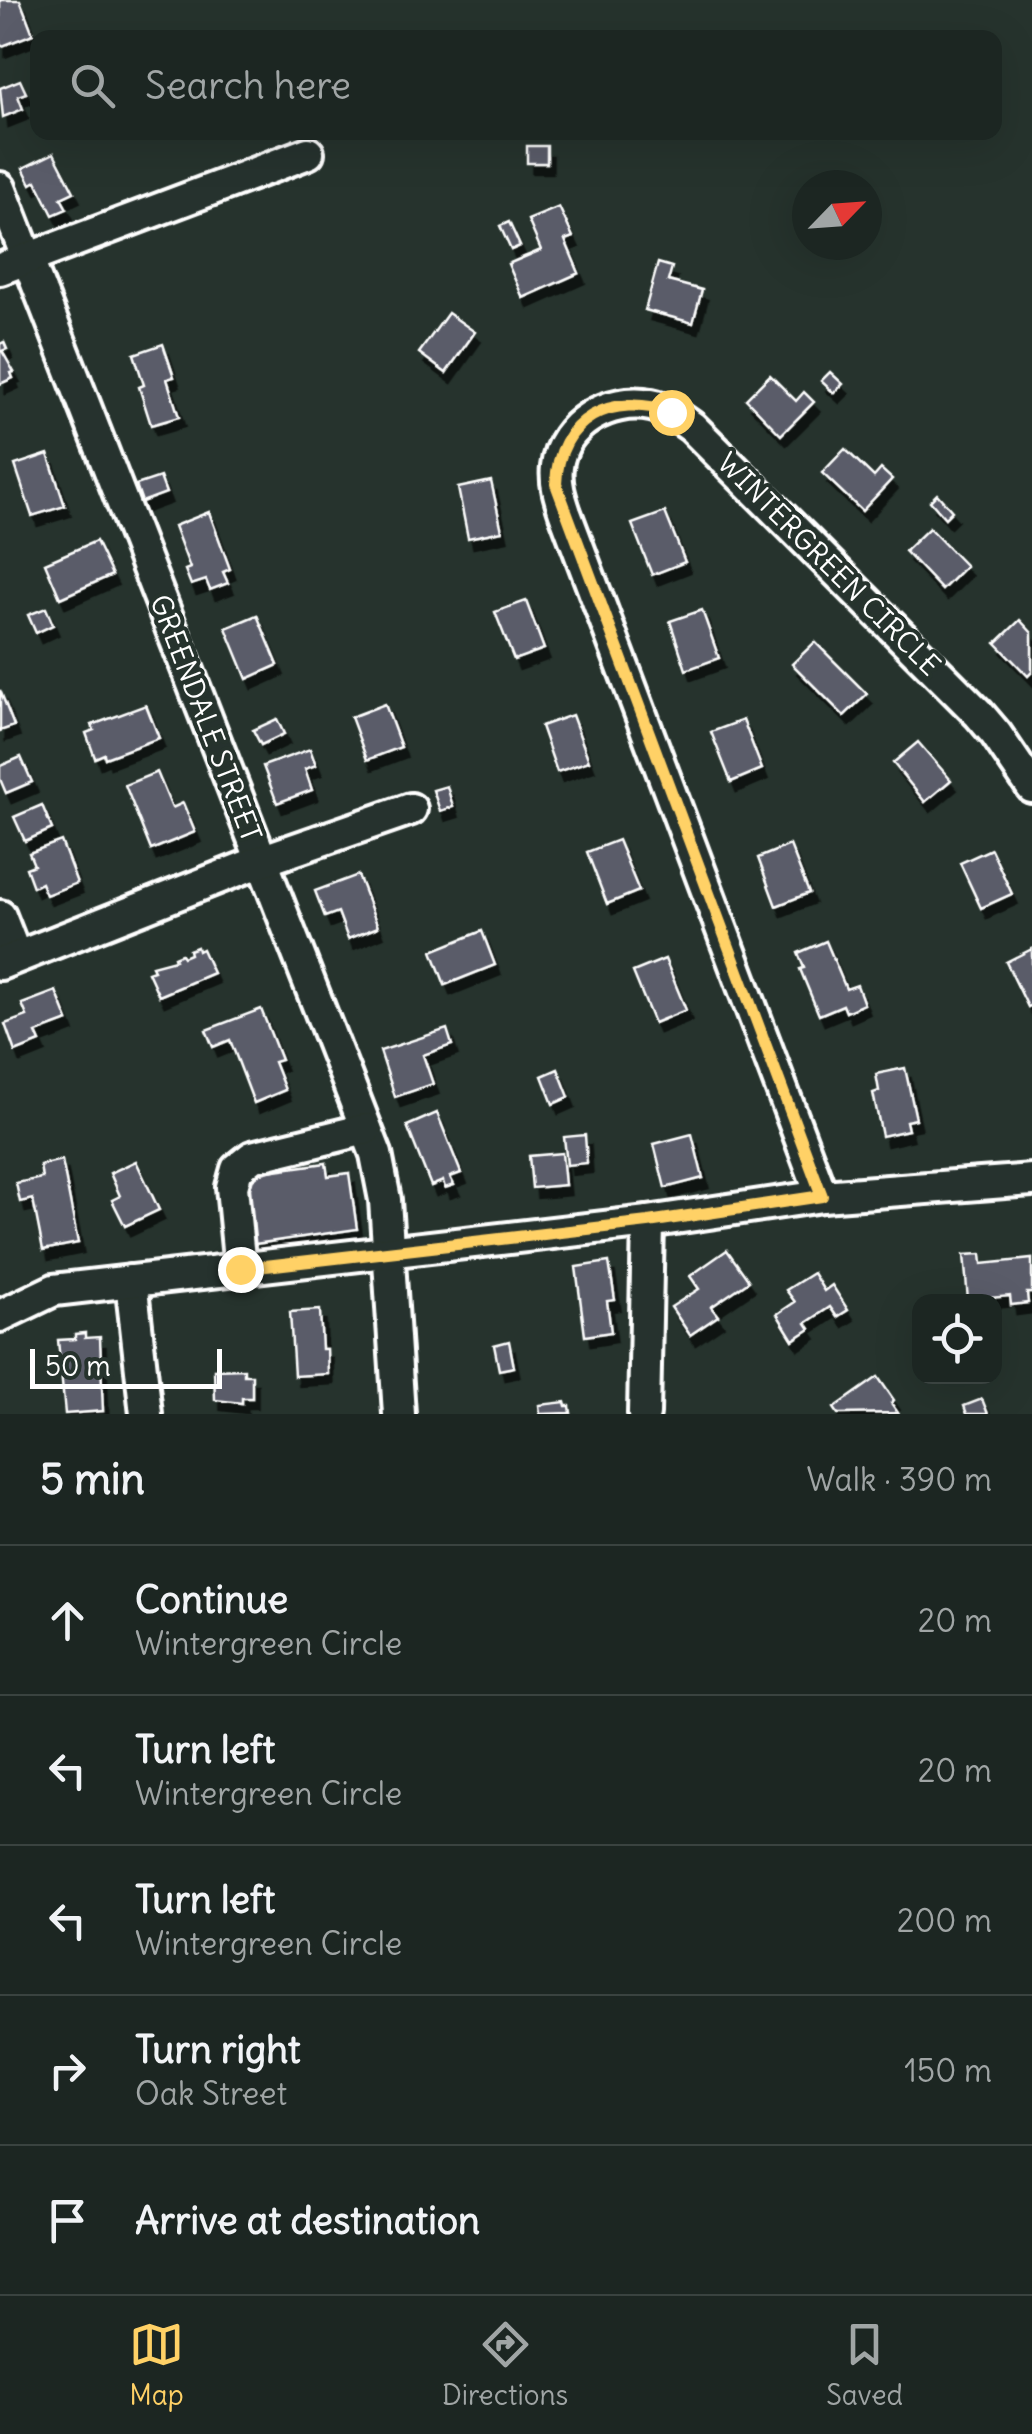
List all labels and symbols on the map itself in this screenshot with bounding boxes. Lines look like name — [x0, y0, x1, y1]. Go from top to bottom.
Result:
north arrow — [792, 170, 882, 260]
route start — [649, 390, 695, 436]
street label: WINTERGREEN CIRCLE — [710, 445, 948, 683]
street label: GREENDALE STREET — [142, 589, 270, 847]
route end — [218, 1247, 264, 1293]
scale bar — [30, 1344, 222, 1388]

